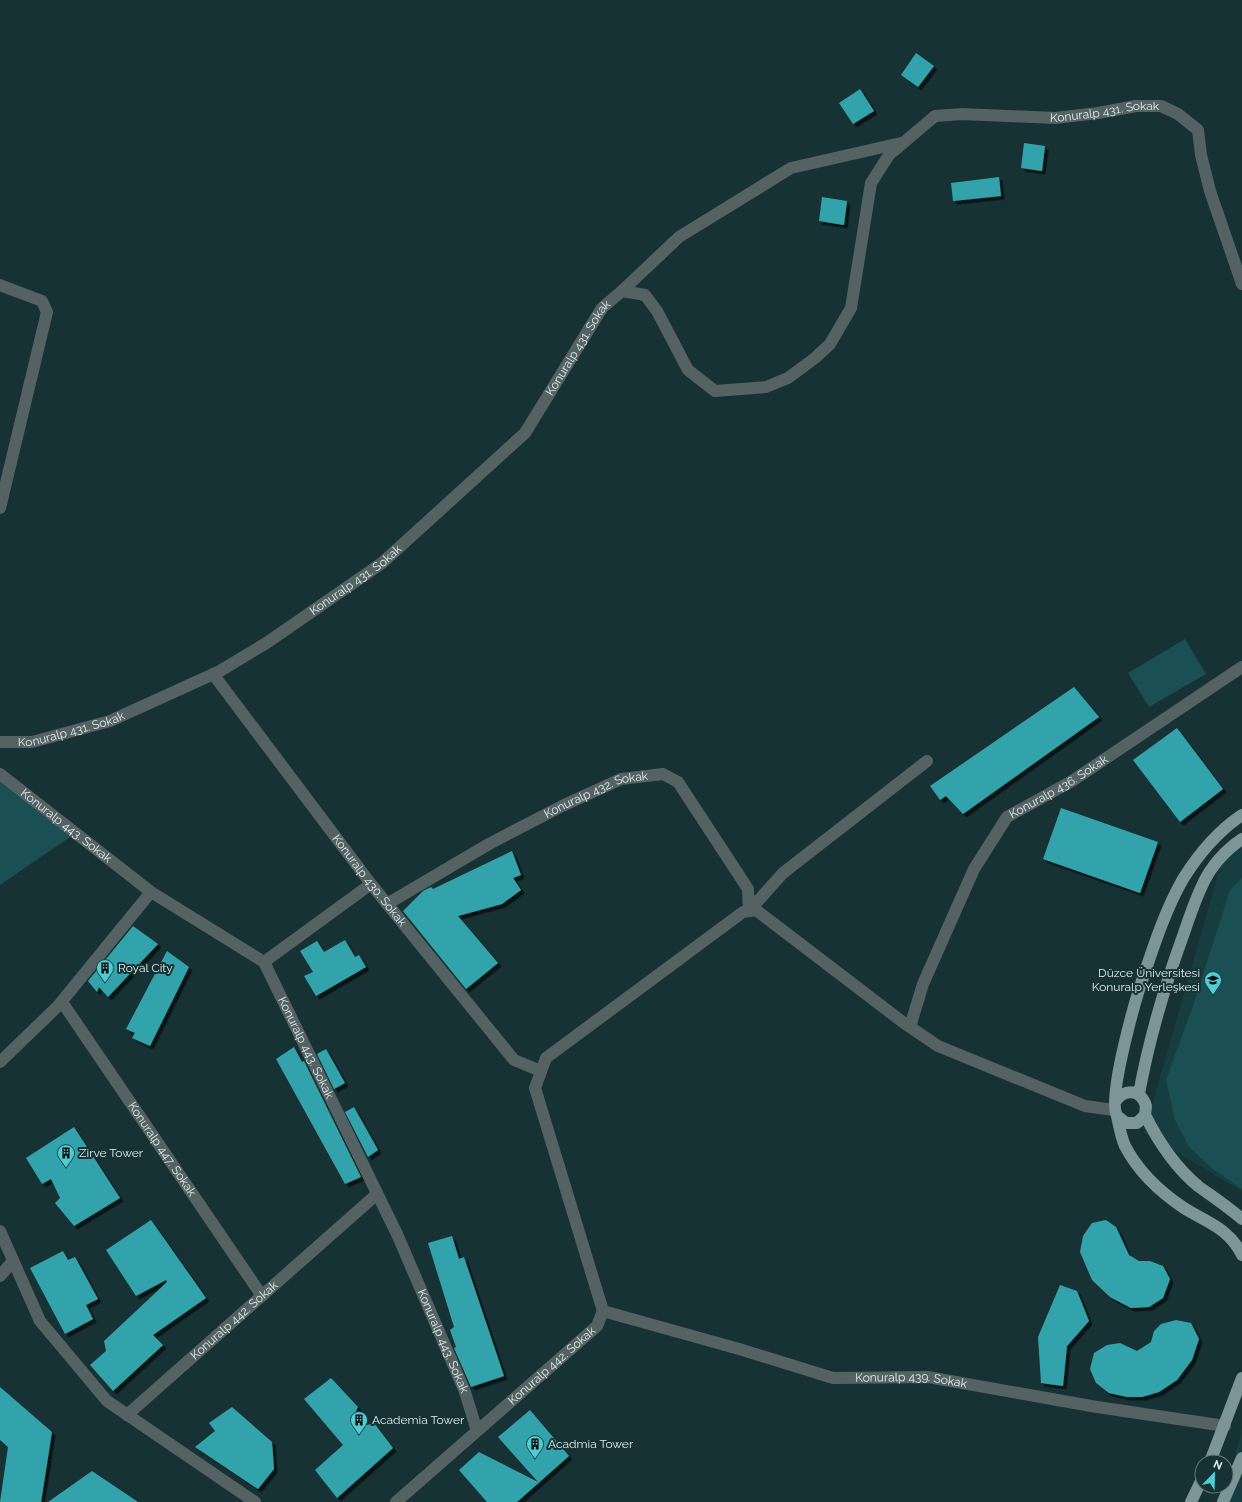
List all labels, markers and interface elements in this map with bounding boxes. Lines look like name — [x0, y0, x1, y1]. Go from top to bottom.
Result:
street label: Konuralp 431. Sokak — [1050, 99, 1160, 125]
street label: Konuralp 431. Sokak — [543, 297, 614, 398]
street label: Konuralp 431. Sokak — [307, 541, 405, 618]
street label: Konuralp 431. Sokak — [18, 708, 127, 749]
street label: Konuralp 436. Sokak — [1007, 752, 1111, 821]
street label: Konuralp 432. Sokak — [542, 769, 649, 821]
street label: Konuralp 443. Sokak — [18, 786, 115, 866]
street label: Konuralp 430. Sokak — [329, 832, 410, 930]
building icon: Royal City — [95, 958, 115, 983]
place label: Royal City — [118, 961, 173, 975]
place label: Düzce Üniversitesi Konuralp Yerleşkesi — [1092, 966, 1200, 994]
school or university icon: Düzce Üniversitesi Konuralp Yerleşkesi — [1203, 970, 1223, 995]
street label: Konuralp 443. Sokak — [275, 994, 337, 1102]
street label: Konuralp 447. Sokak — [125, 1099, 199, 1199]
building icon: Zirve Tower — [56, 1143, 76, 1168]
place label: Zirve Tower — [79, 1146, 144, 1160]
street label: Konuralp 442. Sokak — [188, 1278, 281, 1362]
street label: Konuralp 443. Sokak — [415, 1287, 472, 1396]
street label: Konuralp 442. Sokak — [505, 1323, 599, 1408]
street label: Konuralp 439. Sokak — [855, 1370, 969, 1391]
building icon: Academia Tower — [349, 1410, 369, 1435]
place label: Academia Tower — [372, 1413, 465, 1427]
building icon: Acadmia Tower — [525, 1434, 545, 1459]
place label: Acadmia Tower — [548, 1437, 634, 1451]
north arrow — [1194, 1454, 1234, 1494]
text: N — [1211, 1458, 1224, 1473]

